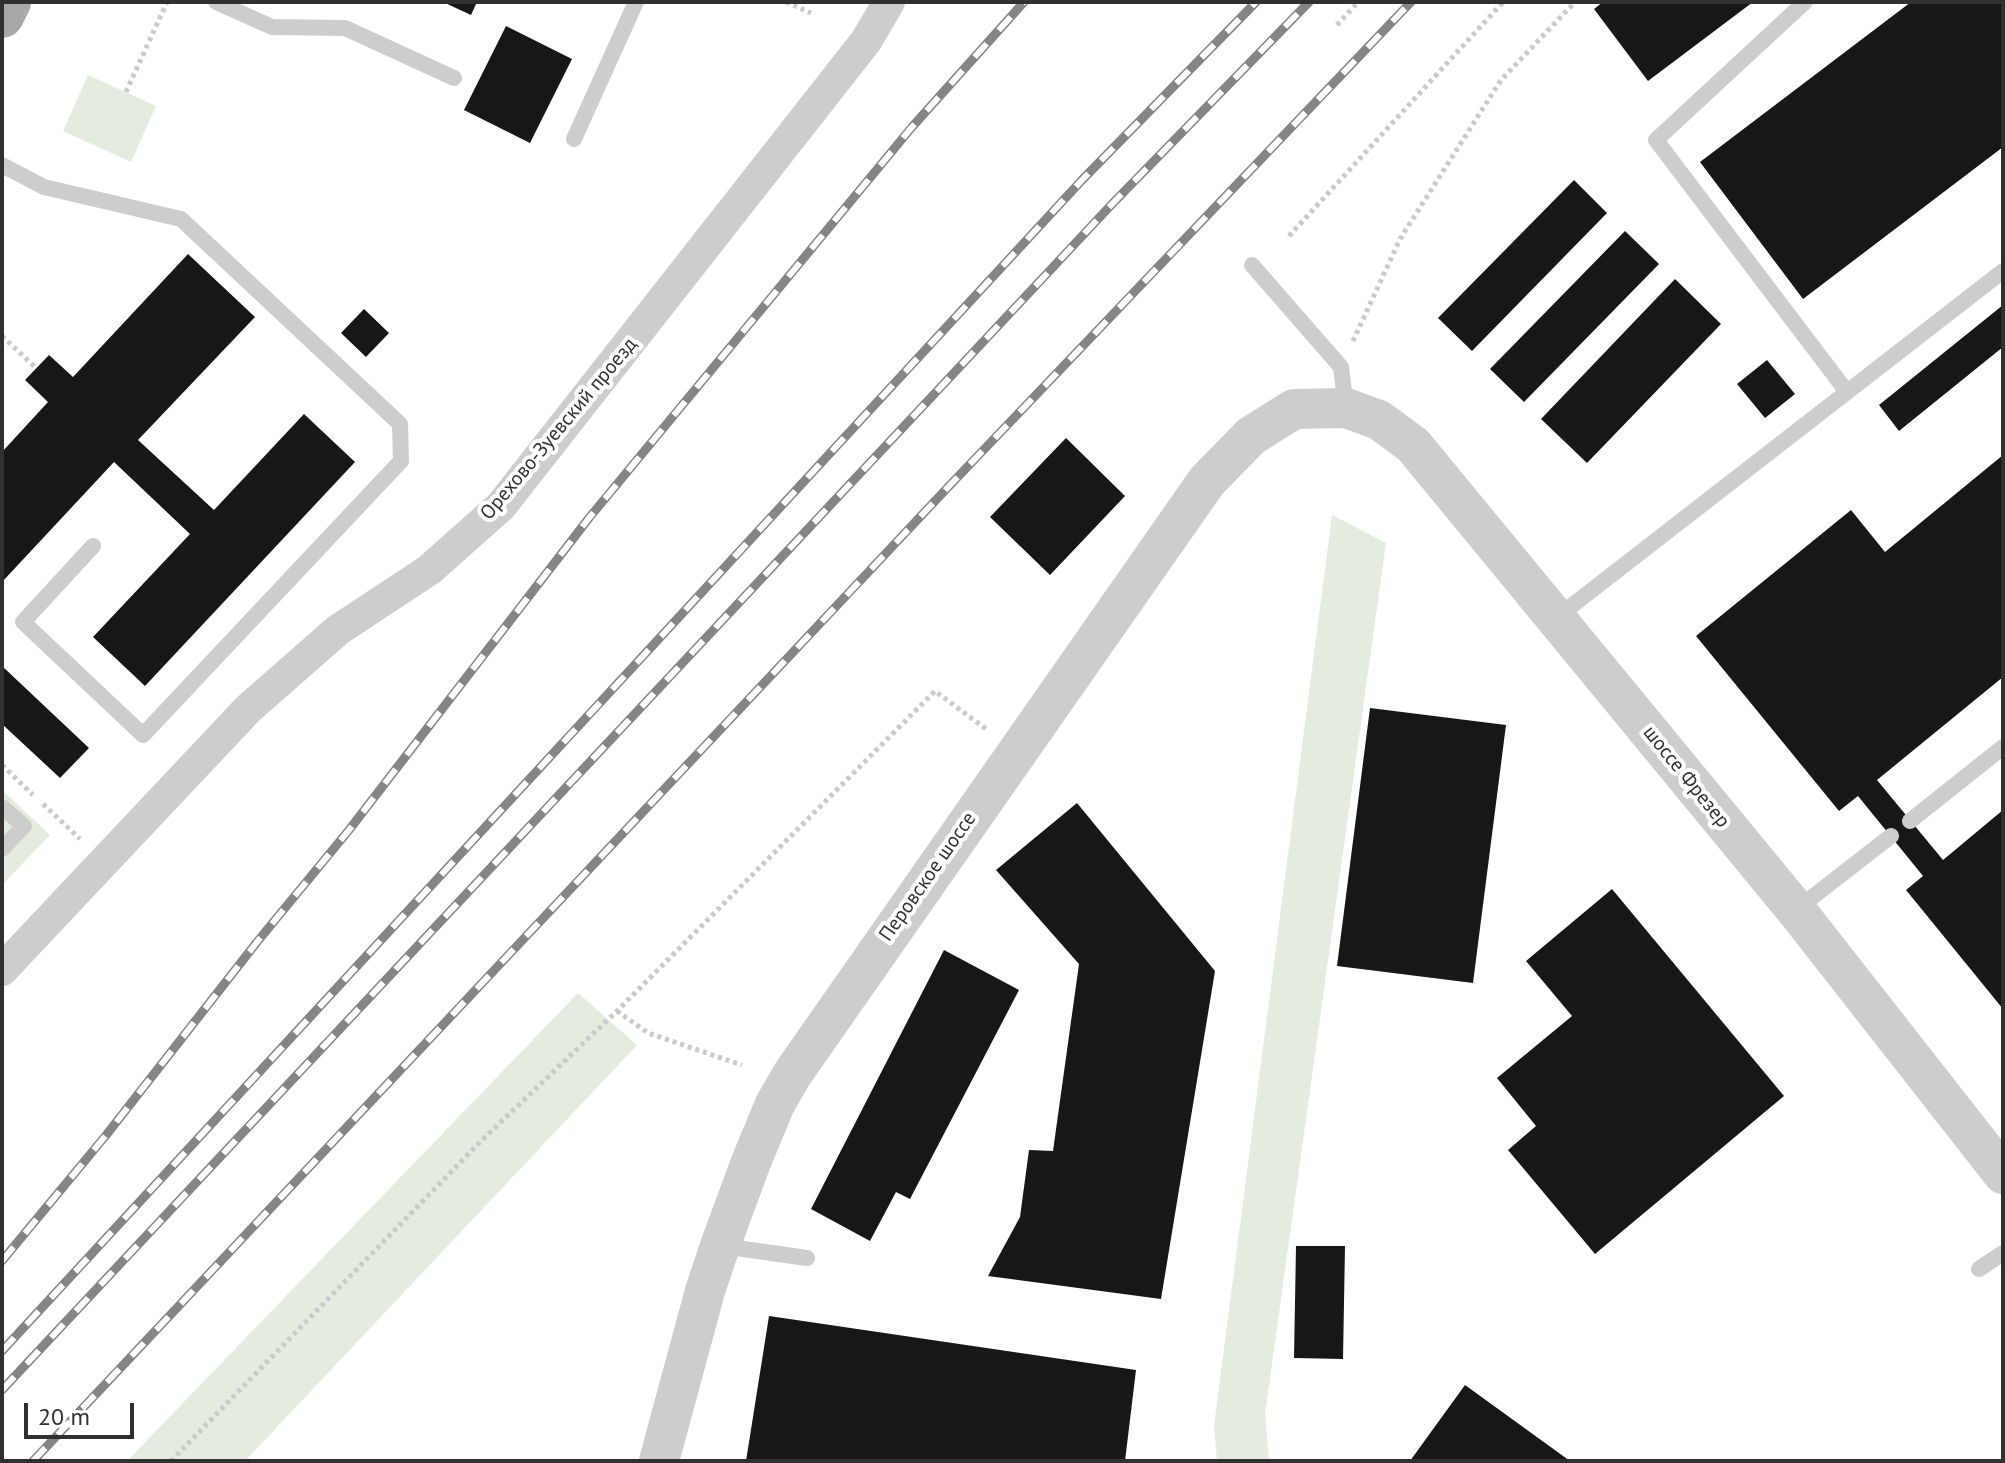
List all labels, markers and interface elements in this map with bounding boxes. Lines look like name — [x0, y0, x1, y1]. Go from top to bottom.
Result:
street label: Орехово-Зуевский проезд — [476, 333, 642, 525]
street label: шоссе Фрезер — [1638, 721, 1734, 833]
street label: Перовское шоссе — [875, 808, 981, 946]
scale bar — [28, 1387, 138, 1437]
text: 20 m — [38, 1401, 90, 1432]

